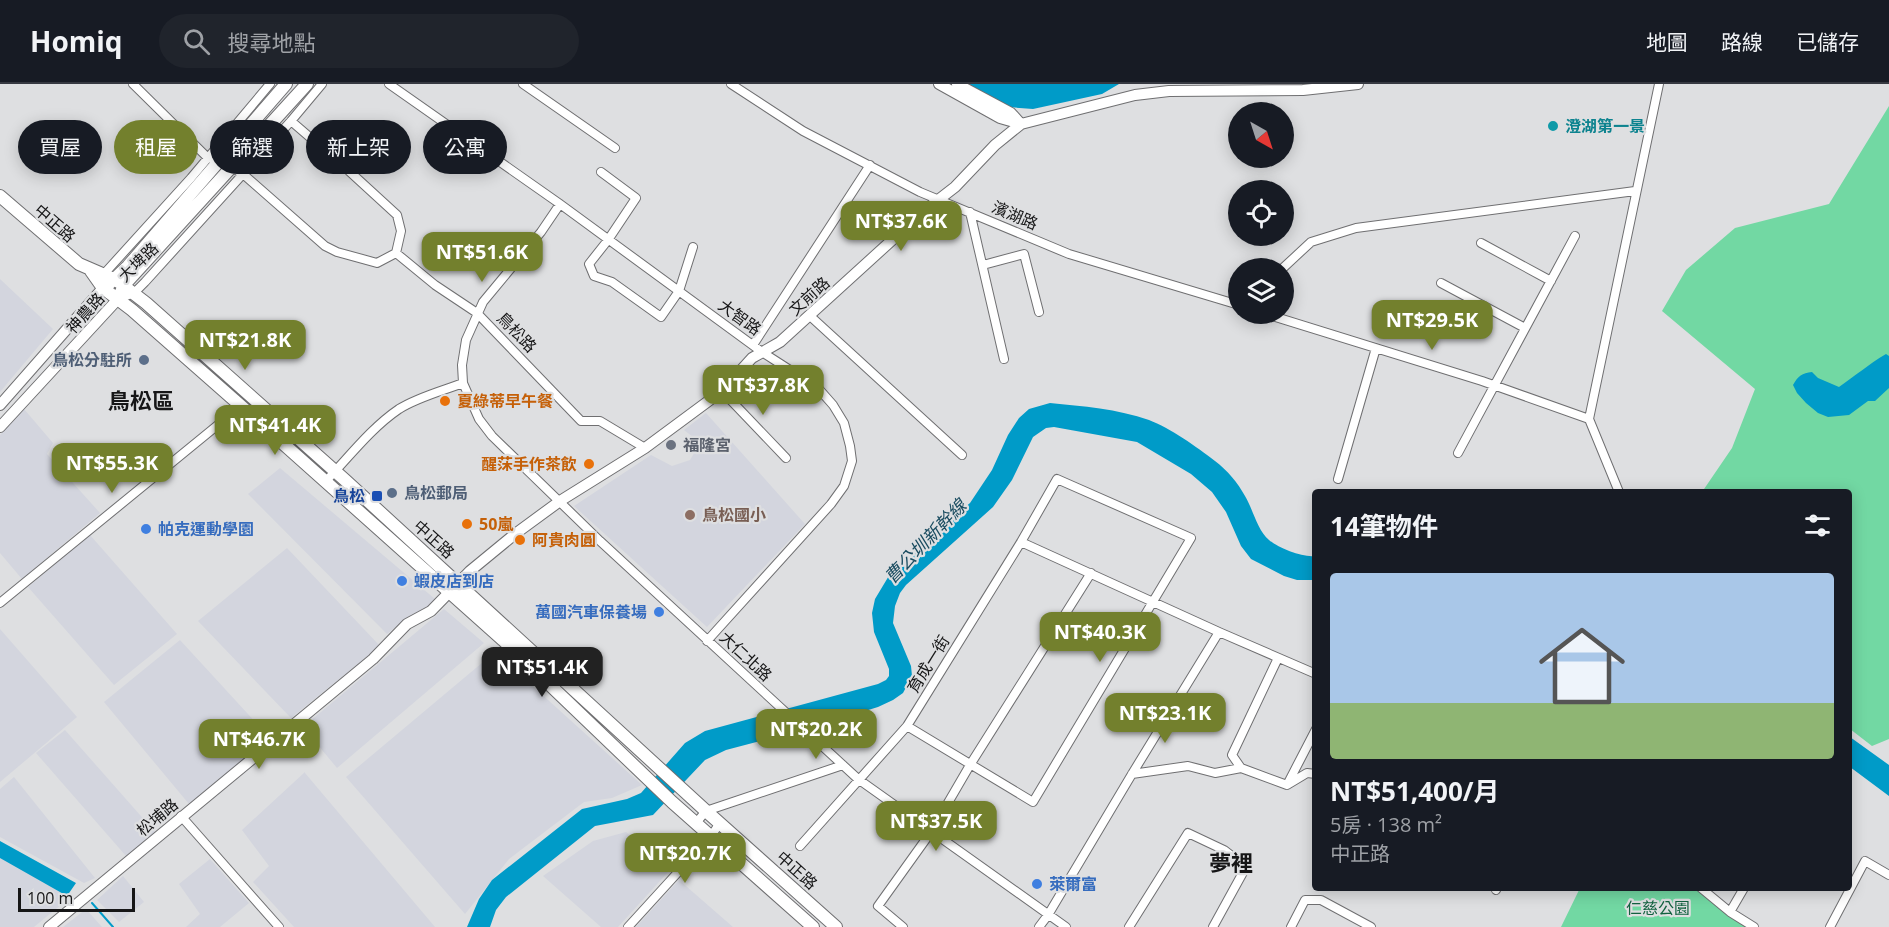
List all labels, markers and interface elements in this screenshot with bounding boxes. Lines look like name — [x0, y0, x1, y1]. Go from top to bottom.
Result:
search box — [159, 14, 579, 68]
text: Homiq — [30, 22, 123, 60]
icon: search — [180, 25, 213, 58]
text: 搜尋地點 — [228, 27, 316, 57]
text: 地圖 — [1646, 28, 1688, 56]
text: 路線 — [1721, 28, 1763, 56]
text: 已儲存 — [1796, 28, 1859, 56]
north arrow — [1228, 102, 1294, 168]
map controls — [1228, 102, 1294, 324]
place label: 澄湖第一景 — [1565, 115, 1645, 137]
marker: 澄湖第一景 — [1546, 119, 1560, 133]
chip: 買屋 — [18, 120, 102, 174]
chip: 租屋 — [114, 120, 198, 174]
chip: 篩選 — [210, 120, 294, 174]
chip: 新上架 — [306, 120, 411, 174]
chip: 公寓 — [423, 120, 507, 174]
button: locate — [1228, 180, 1294, 246]
street label: 濱湖路 — [989, 195, 1041, 235]
street label: 中正路 — [30, 199, 80, 247]
pin: NT$37.6K — [839, 201, 963, 252]
text: NT$37.6K — [855, 207, 947, 234]
pin: NT$51.6K — [420, 232, 544, 283]
street label: 大埤路 — [113, 237, 163, 287]
text: NT$51.6K — [436, 238, 528, 265]
button: layers — [1228, 258, 1294, 324]
street label: 文前路 — [784, 272, 834, 320]
street label: 神農路 — [61, 288, 109, 338]
street label: 大智路 — [714, 294, 766, 340]
pin: NT$29.5K — [1370, 300, 1494, 351]
text: NT$29.5K — [1386, 306, 1478, 333]
street label: 鳥松路 — [492, 307, 542, 357]
pin: NT$21.8K — [183, 320, 307, 371]
text: NT$21.8K — [199, 326, 291, 353]
place label: 鳥松分駐所 — [52, 349, 132, 371]
marker: 鳥松分駐所 — [137, 353, 151, 367]
pin: NT$37.8K — [701, 365, 825, 416]
text: NT$37.8K — [717, 371, 809, 398]
district label: 鳥松區 — [108, 385, 174, 415]
place label: 夏綠蒂早午餐 — [457, 390, 553, 412]
marker: 夏綠蒂早午餐 — [438, 394, 452, 408]
pin: NT$41.4K — [213, 405, 337, 456]
text: NT$41.4K — [229, 411, 321, 438]
place label: 福隆宮 — [683, 434, 731, 456]
marker: 福隆宮 — [664, 438, 678, 452]
pin: NT$55.3K — [50, 443, 174, 494]
text: NT$55.3K — [66, 449, 158, 476]
place label: 醒莯手作茶飲 — [481, 453, 577, 475]
marker: 醒莯手作茶飲 — [582, 457, 596, 471]
place label: 鳥松郵局 — [404, 482, 468, 504]
place label: 鳥松 — [333, 485, 365, 507]
marker: 鳥松郵局 — [385, 486, 399, 500]
marker: 鳥松 — [370, 489, 384, 503]
water label: 曹公圳新幹線 — [879, 492, 973, 588]
place label: 鳥松國小 — [702, 504, 766, 526]
marker: 鳥松國小 — [683, 508, 697, 522]
text: 14筆物件 — [1330, 508, 1438, 544]
icon: filters — [1801, 509, 1834, 542]
place label: 50嵐 — [479, 513, 514, 535]
street label: 中正路 — [409, 515, 459, 563]
marker: 50嵐 — [460, 517, 474, 531]
place label: 帕克運動學園 — [158, 518, 254, 540]
marker: 帕克運動學園 — [139, 522, 153, 536]
place label: 阿貴肉圓 — [532, 529, 596, 551]
marker: 阿貴肉圓 — [513, 533, 527, 547]
place label: 蝦皮店到店 — [414, 570, 494, 592]
marker: 蝦皮店到店 — [395, 574, 409, 588]
place label: 萬國汽車保養場 — [535, 601, 647, 623]
marker: 萬國汽車保養場 — [652, 605, 666, 619]
pin: NT$40.3K — [1038, 612, 1162, 663]
icon: home — [1528, 612, 1636, 720]
text: NT$40.3K — [1054, 618, 1146, 645]
street label: 大仁北路 — [715, 626, 777, 686]
street label: 育成一街 — [902, 631, 954, 697]
pin: NT$51.4K — [480, 647, 604, 698]
text: NT$51.4K — [496, 653, 588, 680]
pin: NT$23.1K — [1103, 693, 1227, 744]
text: NT$23.1K — [1119, 699, 1211, 726]
pin: NT$20.2K — [754, 709, 878, 760]
text: NT$20.2K — [770, 715, 862, 742]
pin: NT$46.7K — [197, 719, 321, 770]
text: NT$46.7K — [213, 725, 305, 752]
text: NT$51,400/月 — [1330, 773, 1500, 809]
street label: 松埔路 — [132, 793, 182, 841]
pin: NT$37.5K — [874, 801, 998, 852]
text: NT$37.5K — [890, 807, 982, 834]
text: 5房 · 138 m² — [1330, 811, 1442, 838]
pin: NT$20.7K — [623, 833, 747, 884]
text: NT$20.7K — [639, 839, 731, 866]
text: 中正路 — [1330, 840, 1390, 867]
street label: 中正路 — [772, 846, 822, 894]
district label: 夢裡 — [1209, 847, 1253, 877]
place label: 萊爾富 — [1049, 873, 1097, 895]
marker: 萊爾富 — [1030, 877, 1044, 891]
scale bar — [18, 885, 135, 912]
text: 100 m — [27, 887, 73, 909]
park label: 仁慈公園 — [1626, 897, 1690, 919]

